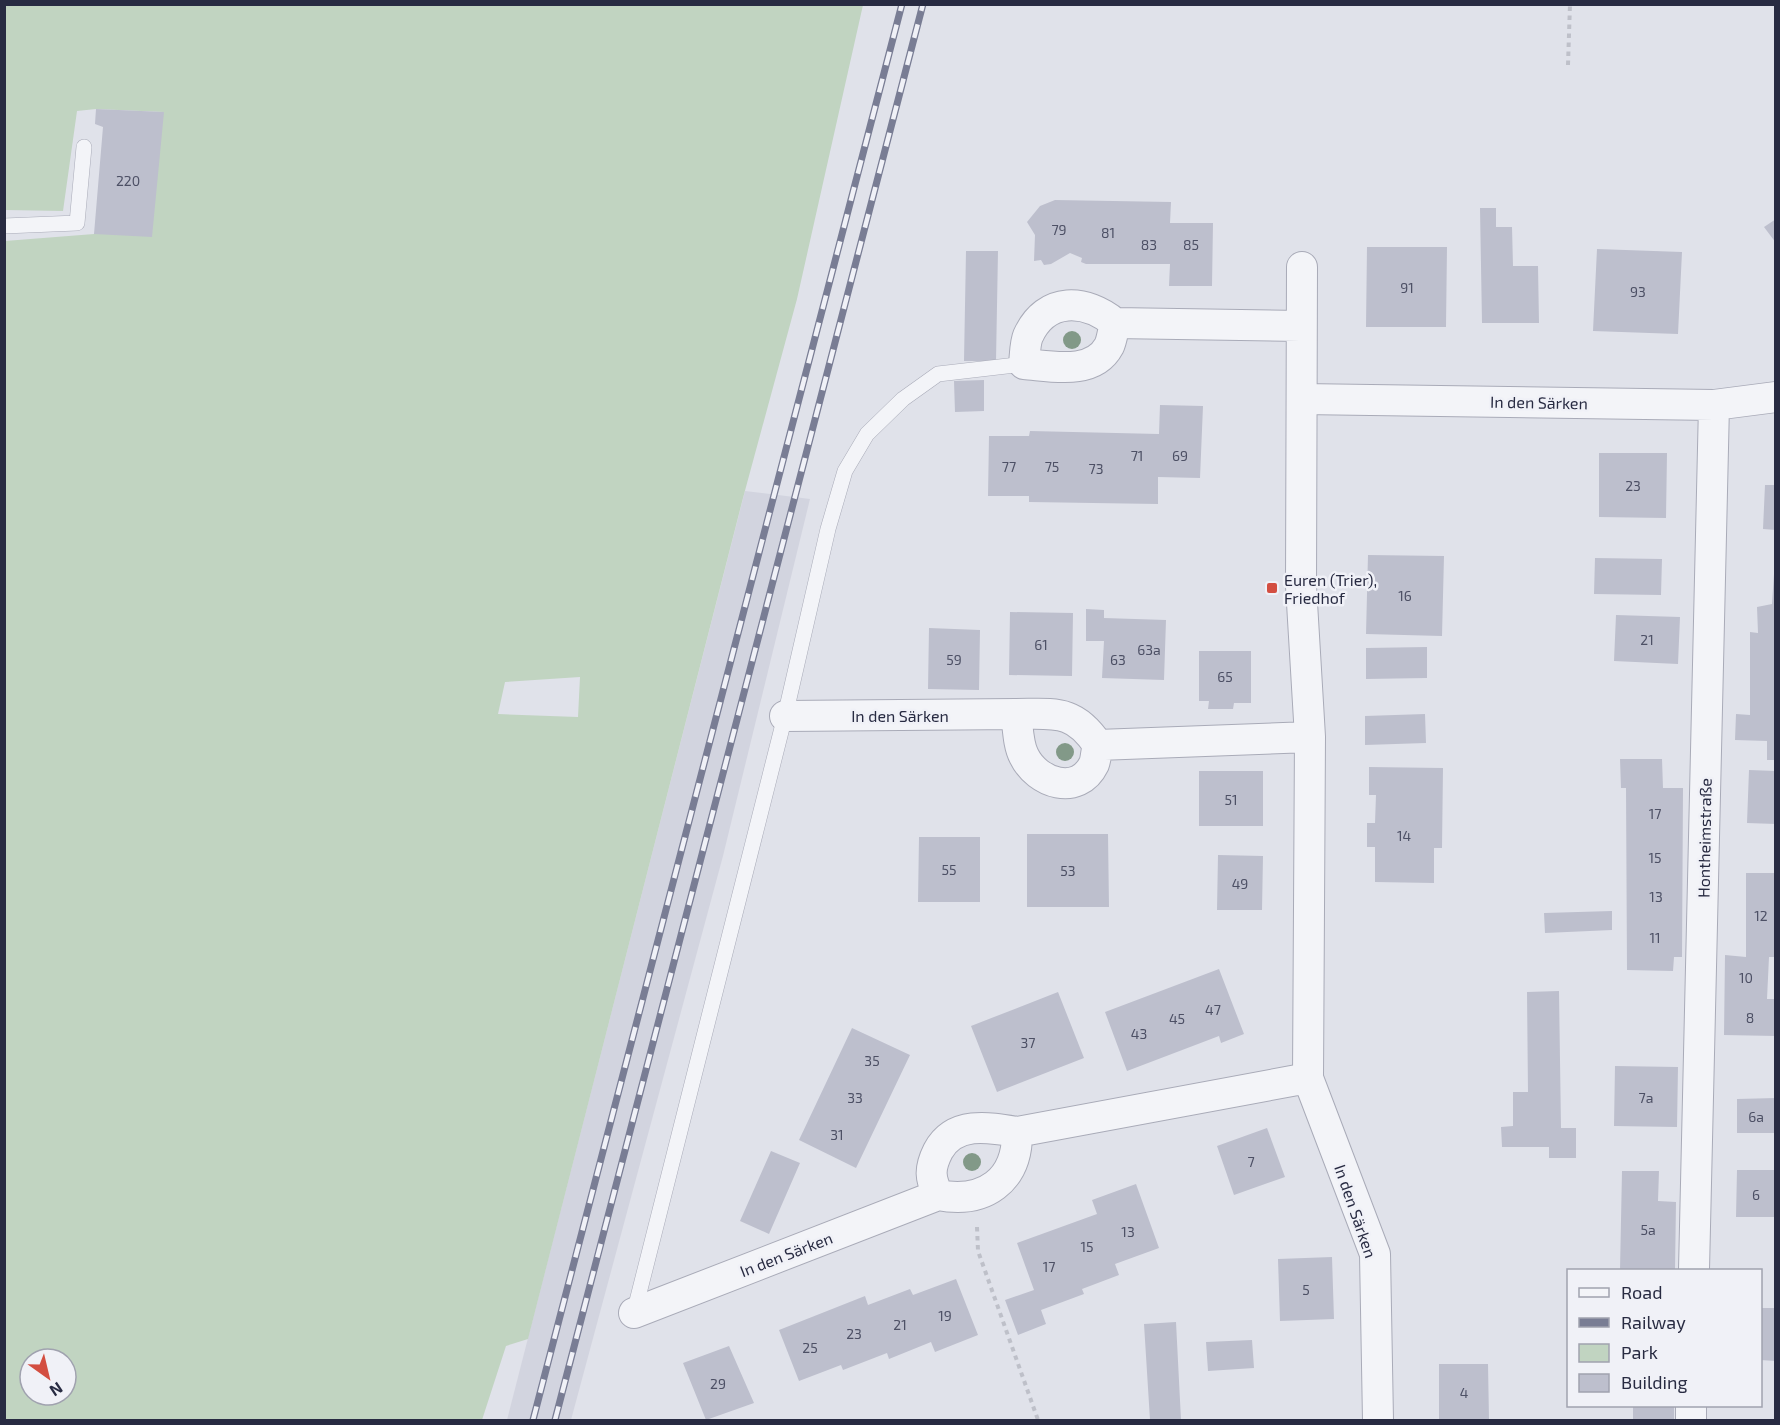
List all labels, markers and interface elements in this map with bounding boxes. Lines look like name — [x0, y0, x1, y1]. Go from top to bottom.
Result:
house number: 220 — [116, 172, 140, 189]
house number: 79 — [1051, 221, 1067, 238]
house number: 81 — [1101, 224, 1115, 241]
house number: 83 — [1141, 236, 1157, 253]
house number: 85 — [1183, 236, 1199, 253]
house number: 91 — [1400, 279, 1414, 296]
house number: 93 — [1630, 283, 1646, 300]
street label: In den Särken — [1490, 392, 1588, 412]
house number: 71 — [1131, 447, 1143, 464]
house number: 69 — [1172, 447, 1188, 464]
house number: 77 — [1002, 458, 1016, 475]
house number: 75 — [1045, 458, 1059, 475]
house number: 73 — [1089, 460, 1103, 477]
house number: 23 — [1625, 477, 1641, 494]
place label: Euren (Trier), Friedhof — [1284, 570, 1377, 607]
marker: Euren (Trier), Friedhof — [1265, 581, 1279, 595]
house number: 16 — [1398, 587, 1412, 604]
house number: 21 — [1640, 631, 1654, 648]
house number: 61 — [1034, 636, 1048, 653]
house number: 63a — [1137, 641, 1161, 658]
house number: 59 — [946, 651, 962, 668]
house number: 63 — [1110, 651, 1126, 668]
house number: 65 — [1217, 668, 1233, 685]
street label: In den Särken — [851, 706, 949, 725]
street label: Hontheimstraße — [1693, 778, 1715, 898]
house number: 51 — [1224, 791, 1238, 808]
house number: 17 — [1649, 805, 1661, 822]
house number: 14 — [1397, 827, 1411, 844]
house number: 15 — [1648, 849, 1662, 866]
house number: 55 — [941, 861, 957, 878]
house number: 53 — [1060, 862, 1076, 879]
house number: 49 — [1232, 875, 1248, 892]
house number: 13 — [1649, 888, 1663, 905]
house number: 12 — [1754, 907, 1768, 924]
house number: 11 — [1649, 929, 1661, 946]
house number: 10 — [1739, 969, 1753, 986]
house number: 47 — [1205, 1001, 1221, 1018]
house number: 8 — [1746, 1009, 1754, 1026]
house number: 45 — [1169, 1010, 1185, 1027]
house number: 43 — [1131, 1025, 1147, 1042]
house number: 37 — [1021, 1034, 1035, 1051]
house number: 35 — [864, 1052, 880, 1069]
house number: 33 — [847, 1089, 863, 1106]
house number: 7a — [1639, 1089, 1653, 1106]
house number: 6a — [1748, 1108, 1764, 1125]
house number: 31 — [830, 1126, 844, 1143]
house number: 7 — [1247, 1153, 1255, 1170]
street label: In den Särken — [1331, 1162, 1381, 1260]
house number: 6 — [1752, 1186, 1760, 1203]
house number: 5a — [1640, 1221, 1656, 1238]
house number: 13 — [1121, 1223, 1135, 1240]
street label: In den Särken — [737, 1228, 835, 1280]
house number: 15 — [1080, 1238, 1094, 1255]
house number: 17 — [1043, 1258, 1055, 1275]
legend — [1567, 1269, 1762, 1407]
house number: 5 — [1302, 1281, 1310, 1298]
text: Road — [1621, 1281, 1662, 1303]
house number: 19 — [938, 1307, 952, 1324]
text: Railway — [1621, 1311, 1686, 1333]
house number: 21 — [893, 1316, 907, 1333]
house number: 23 — [846, 1325, 862, 1342]
house number: 25 — [802, 1339, 818, 1356]
text: Park — [1621, 1341, 1658, 1363]
north arrow — [18, 1347, 78, 1407]
text: Building — [1621, 1371, 1688, 1393]
house number: 29 — [710, 1375, 726, 1392]
text: N — [47, 1379, 67, 1401]
house number: 4 — [1460, 1384, 1468, 1401]

